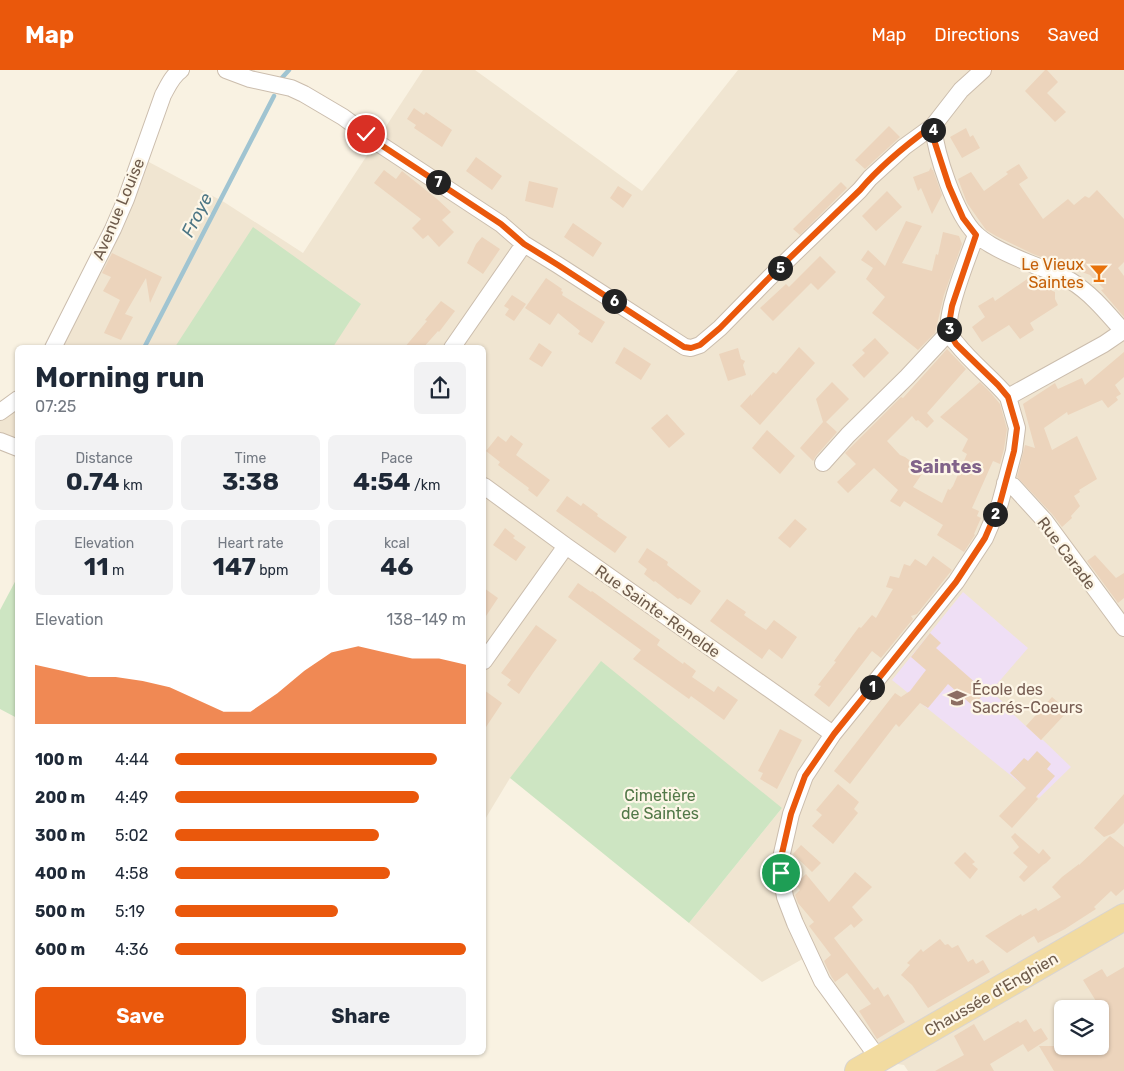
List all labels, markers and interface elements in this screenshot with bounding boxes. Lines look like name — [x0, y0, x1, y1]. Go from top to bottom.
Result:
text: Map — [25, 21, 74, 49]
text: Map — [871, 24, 906, 46]
text: Directions — [934, 24, 1020, 46]
text: Saved — [1048, 24, 1099, 46]
pin — [345, 113, 387, 155]
pin: 4 — [920, 118, 946, 142]
icon: check — [352, 120, 380, 148]
text: 4 — [929, 122, 938, 139]
street label: Avenue Louise — [88, 155, 148, 263]
pin: 7 — [426, 170, 450, 194]
text: 7 — [434, 174, 443, 191]
water label: Froye — [177, 189, 217, 241]
place label: Le Vieux Saintes — [1021, 255, 1084, 292]
pin: 5 — [768, 256, 792, 280]
text: 5 — [776, 260, 785, 277]
bar icon: Le Vieux Saintes — [1088, 262, 1110, 284]
pin: 6 — [602, 288, 626, 314]
text: 6 — [610, 293, 619, 310]
pin: 3 — [936, 316, 962, 342]
text: 3 — [945, 321, 954, 338]
text: Morning run — [35, 361, 204, 394]
button: share — [414, 362, 466, 414]
text: 07:25 — [35, 397, 76, 416]
text: Distance — [75, 450, 133, 467]
text: Time — [235, 450, 266, 467]
text: Pace — [381, 450, 413, 467]
district label: Saintes — [910, 455, 982, 478]
text: 0.74 — [66, 467, 119, 496]
text: 3:38 — [222, 467, 279, 496]
text: 4:54 — [353, 467, 411, 496]
text: km — [119, 477, 143, 494]
text: /km — [411, 477, 441, 494]
pin: 2 — [982, 502, 1008, 526]
text: 2 — [991, 506, 1000, 523]
street label: Rue Carade — [1033, 513, 1100, 593]
text: Elevation — [74, 535, 134, 552]
text: Heart rate — [218, 535, 283, 552]
text: kcal — [384, 535, 410, 552]
text: 11 — [84, 552, 109, 581]
text: 147 — [213, 552, 256, 581]
text: 46 — [380, 552, 414, 581]
street label: Rue Sainte-Renelde — [591, 561, 724, 662]
text: m — [109, 562, 125, 579]
text: bpm — [256, 562, 288, 579]
text: Elevation — [35, 610, 104, 629]
text: 138–149 m — [386, 610, 466, 629]
pin: 1 — [860, 674, 884, 700]
text: 1 — [869, 679, 876, 696]
place label: École des Sacrés-Coeurs — [972, 680, 1083, 717]
school or university icon: École des Sacrés-Coeurs — [946, 687, 968, 709]
text: 100 m — [35, 750, 83, 769]
text: 4:44 — [115, 750, 149, 769]
park label: Cimetière de Saintes — [621, 786, 699, 823]
text: 200 m — [35, 788, 85, 807]
text: 4:49 — [115, 788, 148, 807]
text: 300 m — [35, 826, 85, 845]
text: 5:02 — [115, 826, 148, 845]
pin — [760, 852, 802, 894]
icon: arrive — [767, 859, 795, 887]
text: 400 m — [35, 864, 86, 883]
text: 4:58 — [115, 864, 149, 883]
text: 500 m — [35, 902, 85, 921]
text: 5:19 — [115, 902, 145, 921]
text: 600 m — [35, 940, 85, 959]
text: 4:36 — [115, 940, 148, 959]
street label: Chaussée d'Enghien — [921, 948, 1061, 1040]
button: Save — [35, 987, 246, 1045]
button: Share — [256, 987, 466, 1045]
map controls — [1054, 1000, 1109, 1055]
button: layers — [1054, 1000, 1109, 1055]

